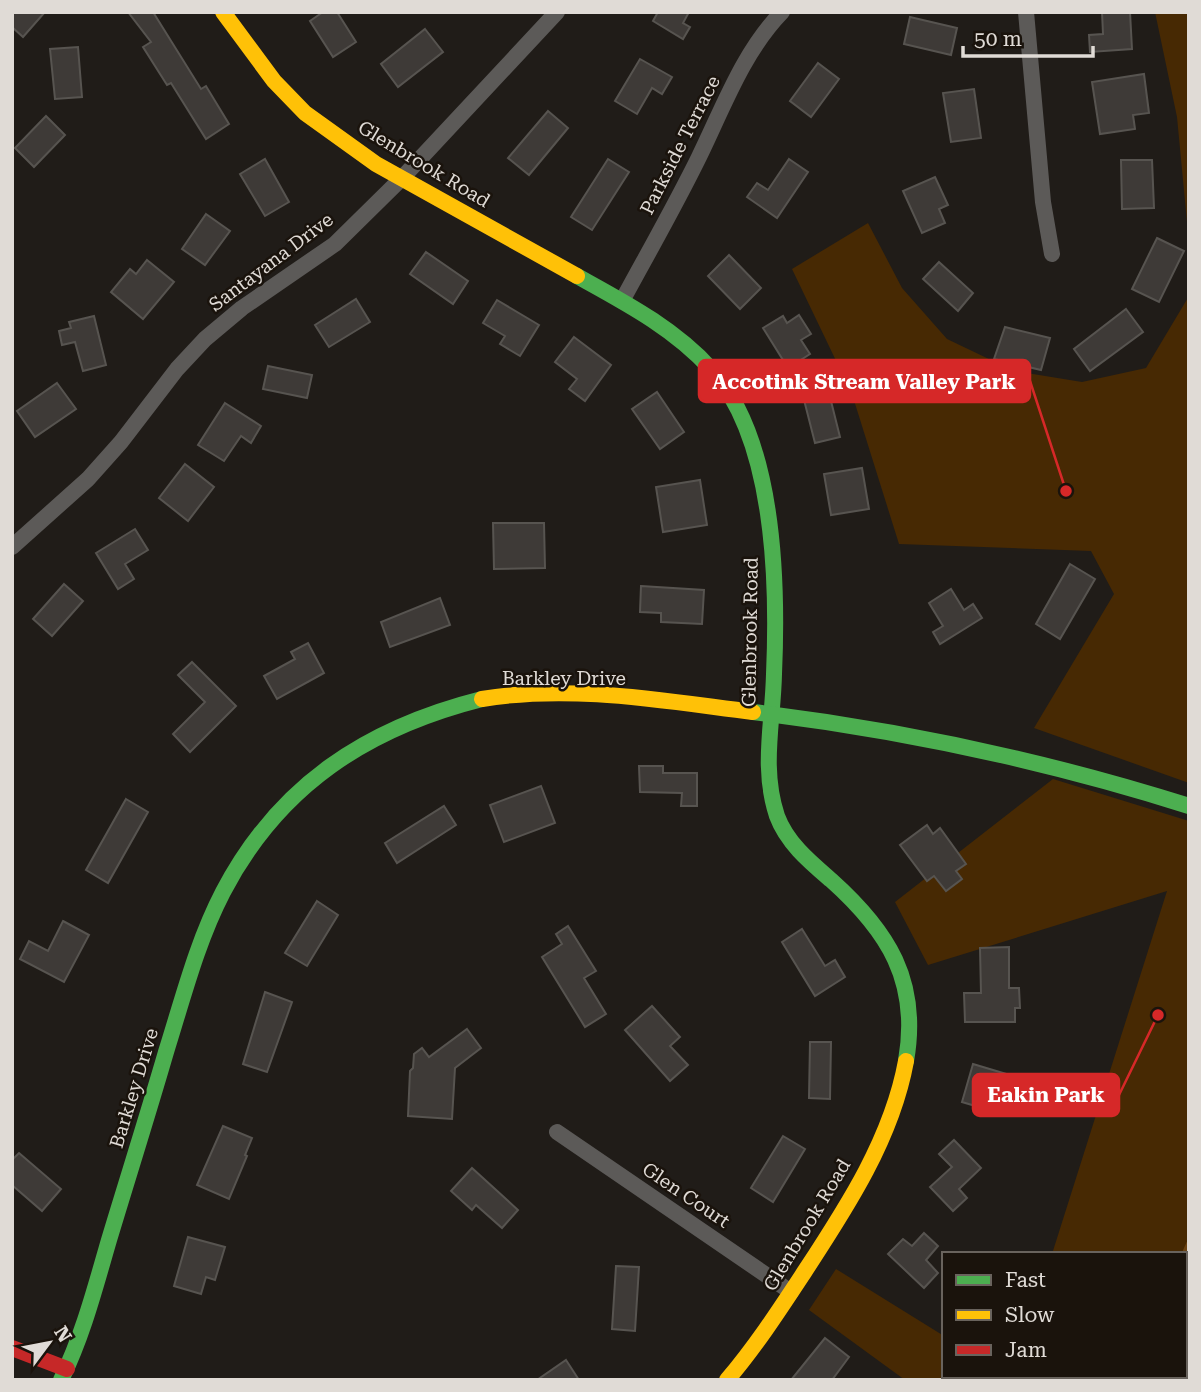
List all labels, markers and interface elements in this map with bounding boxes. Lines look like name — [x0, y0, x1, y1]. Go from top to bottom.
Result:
scale bar — [963, 14, 1092, 58]
text: 50 m — [974, 27, 1022, 51]
street label: Parkside Terrace — [635, 72, 725, 218]
street label: Glenbrook Road — [354, 116, 494, 212]
street label: Santayana Drive — [204, 208, 338, 316]
callout: Accotink Stream Valley Park — [699, 360, 1030, 402]
text: Accotink Stream Valley Park — [712, 370, 1016, 394]
street label: Glenbrook Road — [737, 557, 763, 707]
street label: Barkley Drive — [502, 667, 626, 690]
street label: Barkley Drive — [105, 1025, 163, 1151]
callout: Eakin Park — [973, 1074, 1119, 1116]
text: Eakin Park — [987, 1083, 1105, 1107]
street label: Glenbrook Road — [759, 1155, 855, 1295]
street label: Glen Court — [638, 1157, 734, 1233]
legend — [942, 1252, 1187, 1378]
text: Fast — [1005, 1268, 1046, 1292]
text: Slow — [1005, 1303, 1055, 1327]
north arrow — [14, 1308, 84, 1378]
text: N — [49, 1322, 77, 1347]
text: Jam — [1005, 1338, 1047, 1362]

